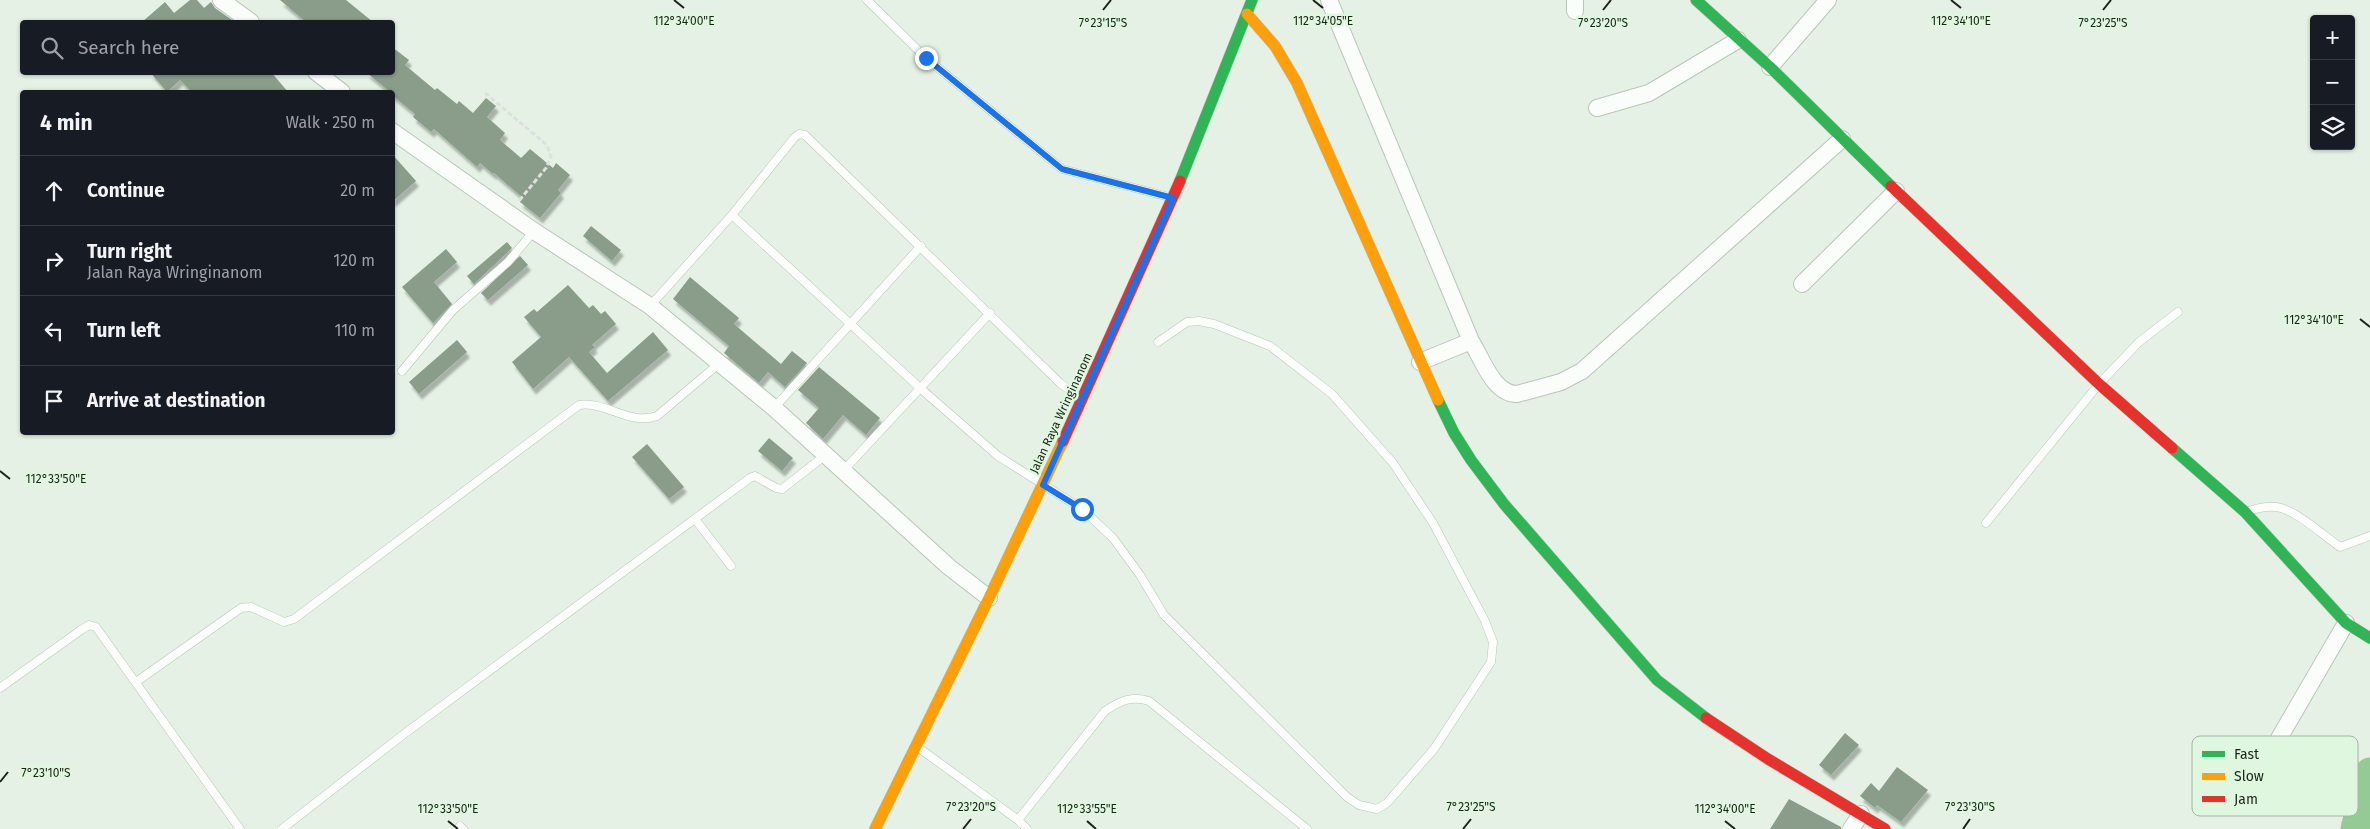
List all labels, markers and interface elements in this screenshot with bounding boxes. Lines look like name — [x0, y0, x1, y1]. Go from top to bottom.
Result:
text: 112°34'00"E — [653, 14, 715, 28]
text: 112°34'05"E — [1293, 14, 1353, 28]
text: 112°34'10"E — [1931, 14, 1991, 28]
map controls — [2310, 15, 2355, 150]
button: + — [2310, 15, 2355, 60]
text: 7°23'15"S — [1079, 16, 1128, 30]
text: 7°23'20"S — [1578, 16, 1628, 30]
text: 7°23'25"S — [2078, 16, 2128, 30]
search box — [20, 20, 395, 75]
icon: search — [38, 34, 66, 62]
text: Search here — [78, 36, 179, 59]
route end — [915, 47, 938, 70]
button: − — [2310, 60, 2355, 105]
button: layers — [2310, 105, 2355, 150]
text: 4 min — [40, 110, 93, 136]
text: Walk · 250 m — [286, 113, 375, 132]
icon: ahead — [40, 177, 68, 205]
text: Continue — [87, 179, 165, 202]
text: 20 m — [340, 181, 375, 200]
text: Turn right — [87, 240, 172, 263]
icon: right — [40, 247, 68, 275]
text: 120 m — [333, 251, 375, 270]
text: Jalan Raya Wringinanom — [87, 263, 262, 282]
text: 112°34'10"E — [2284, 313, 2344, 327]
icon: left — [40, 317, 68, 345]
text: Turn left — [87, 319, 161, 342]
text: 110 m — [334, 321, 375, 340]
street label: Jalan Raya Wringinanom — [1027, 350, 1095, 476]
icon: arrive — [40, 387, 68, 415]
text: Arrive at destination — [87, 389, 266, 412]
text: 112°33'50"E — [26, 472, 86, 486]
route start — [1071, 498, 1094, 521]
legend — [2192, 736, 2358, 816]
text: Fast — [2234, 746, 2260, 763]
text: 7°23'10"S — [21, 766, 71, 780]
text: Slow — [2234, 768, 2264, 785]
text: Jam — [2234, 791, 2258, 808]
text: 7°23'20"S — [946, 800, 996, 814]
text: 7°23'25"S — [1446, 800, 1496, 814]
text: 7°23'30"S — [1945, 800, 1996, 814]
text: 112°33'50"E — [418, 802, 478, 816]
text: 112°33'55"E — [1057, 802, 1117, 816]
text: 112°34'00"E — [1694, 802, 1756, 816]

